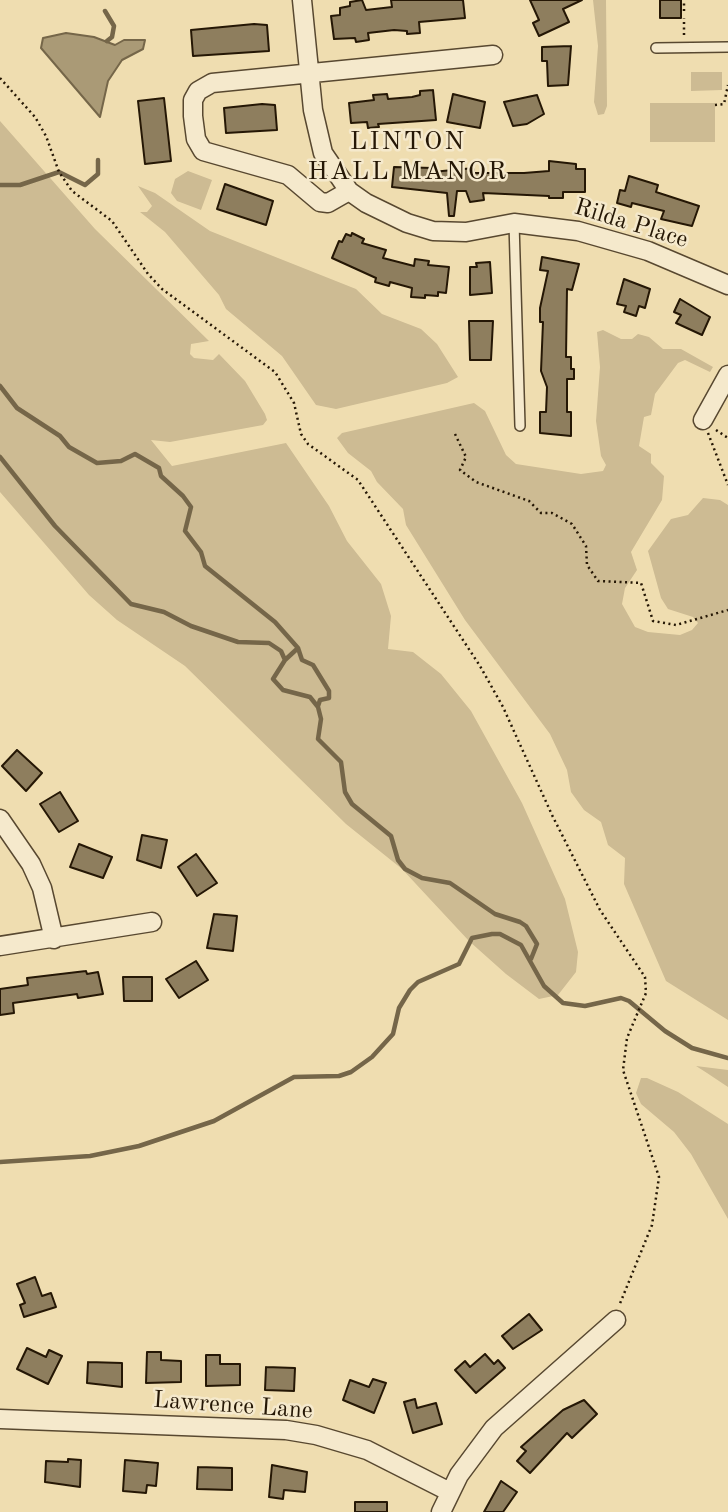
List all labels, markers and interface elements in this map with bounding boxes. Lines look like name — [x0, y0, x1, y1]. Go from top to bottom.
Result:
district label: LINTON HALL MANOR — [309, 126, 507, 188]
street label: Rilda Place — [571, 193, 691, 255]
street label: Lawrence Lane — [152, 1386, 314, 1426]

